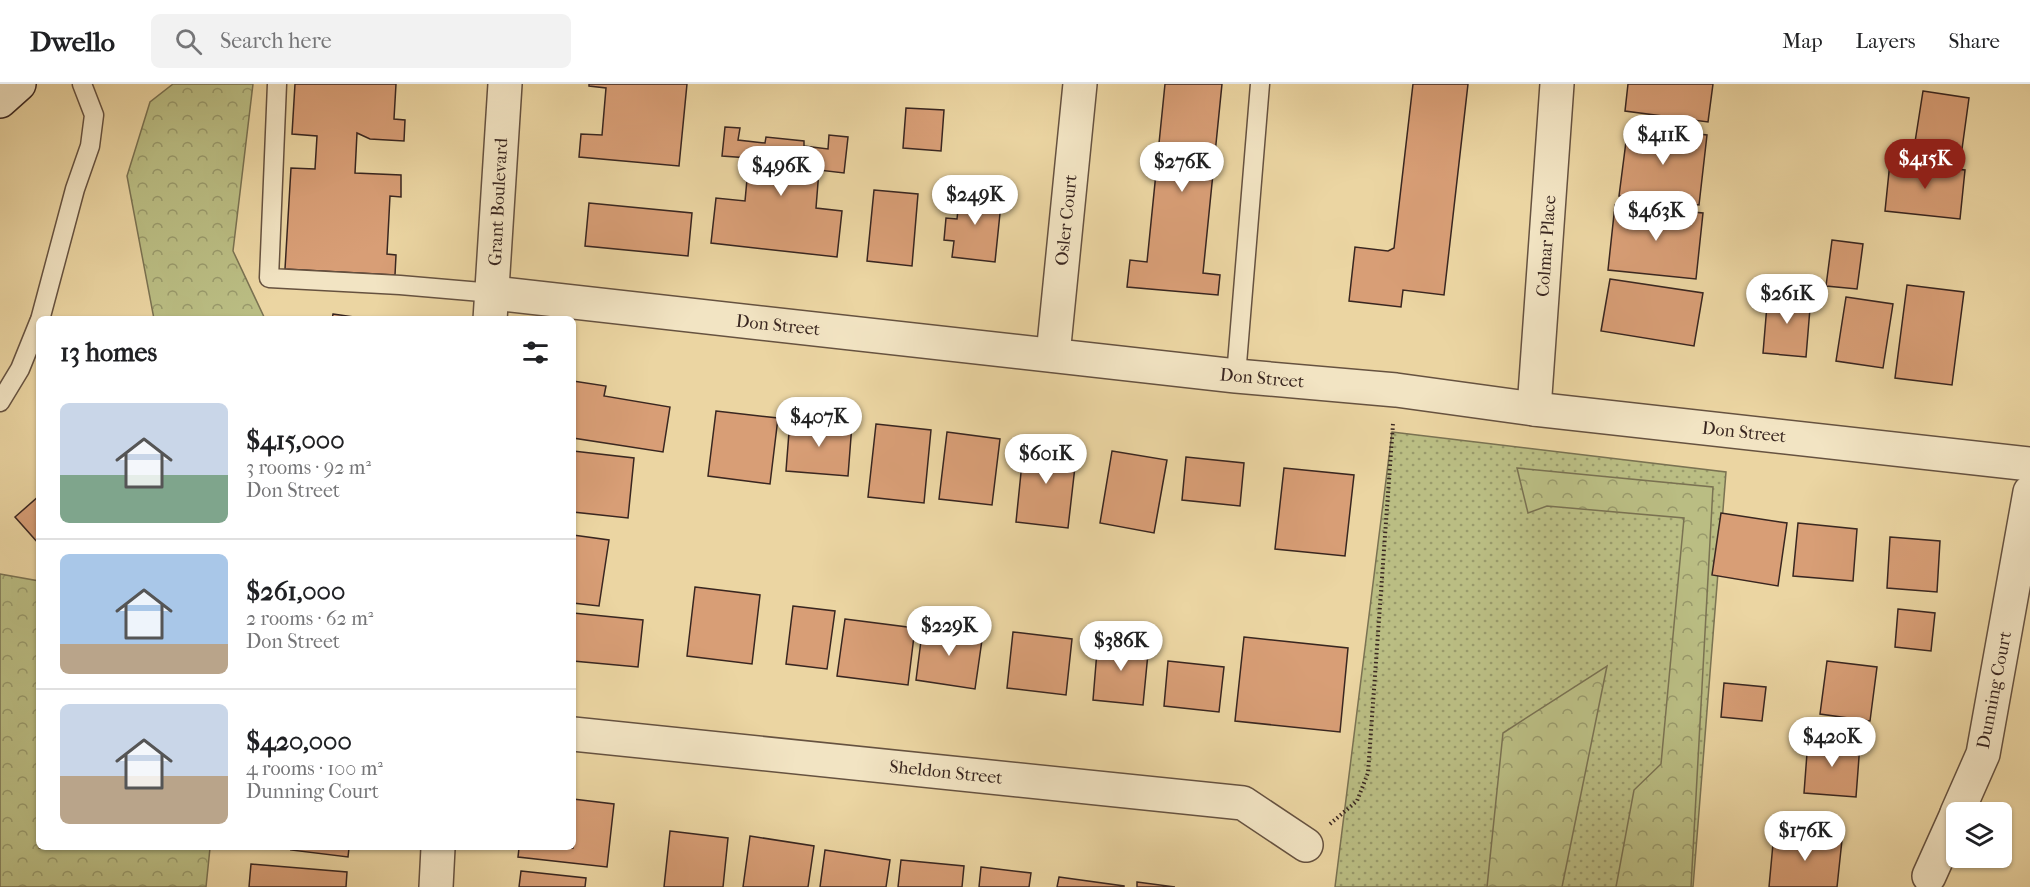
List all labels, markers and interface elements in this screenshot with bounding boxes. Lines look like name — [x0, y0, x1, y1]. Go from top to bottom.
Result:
search box — [151, 14, 571, 68]
text: Dwello — [30, 25, 115, 58]
icon: search — [172, 25, 205, 58]
text: Search here — [220, 28, 332, 54]
text: Map — [1782, 29, 1823, 53]
text: Layers — [1856, 29, 1915, 53]
text: Share — [1948, 29, 2000, 53]
pin: $411K — [1621, 115, 1705, 166]
text: $411K — [1637, 123, 1689, 146]
street label: Grant Boulevard — [485, 137, 512, 267]
pin: $415K — [1883, 139, 1967, 190]
pin: $276K — [1140, 142, 1224, 193]
pin: $496K — [739, 146, 823, 197]
text: $415K — [1898, 147, 1952, 170]
text: $276K — [1154, 150, 1210, 173]
text: $496K — [752, 154, 810, 177]
street label: Osler Court — [1051, 173, 1082, 267]
pin: $249K — [933, 175, 1017, 226]
text: $249K — [946, 183, 1004, 206]
pin: $463K — [1614, 191, 1698, 242]
street label: Colmar Place — [1532, 194, 1561, 298]
text: $463K — [1628, 199, 1684, 222]
pin: $261K — [1745, 274, 1829, 325]
text: $261K — [1760, 282, 1814, 305]
street label: Don Street — [735, 311, 822, 340]
icon: filters — [519, 336, 552, 369]
text: 13 homes — [60, 337, 157, 368]
street label: Don Street — [1219, 364, 1306, 393]
pin: $407K — [777, 397, 861, 448]
text: $407K — [790, 405, 848, 428]
street label: Don Street — [1701, 418, 1788, 447]
text: $415,000 — [246, 425, 345, 456]
icon: home — [108, 427, 180, 499]
pin: $601K — [1004, 434, 1088, 485]
text: $601K — [1019, 442, 1073, 465]
text: 3 rooms · 92 m² — [246, 456, 371, 479]
text: Don Street — [246, 479, 340, 502]
text: $261,000 — [246, 576, 345, 607]
icon: home — [108, 578, 180, 650]
pin: $229K — [907, 606, 991, 657]
text: 2 rooms · 62 m² — [246, 607, 373, 630]
text: $229K — [921, 614, 977, 637]
pin: $386K — [1079, 621, 1163, 672]
text: $386K — [1094, 629, 1148, 652]
street label: Dunning Court — [1973, 629, 2016, 751]
text: Don Street — [246, 630, 340, 653]
pin: $420K — [1790, 717, 1874, 768]
text: $420K — [1803, 725, 1861, 748]
text: $420,000 — [246, 726, 352, 757]
icon: home — [108, 728, 180, 800]
street label: Sheldon Street — [888, 756, 1004, 789]
text: 4 rooms · 100 m² — [246, 757, 383, 780]
text: Dunning Court — [246, 780, 379, 803]
map controls — [1946, 802, 2012, 868]
button: layers — [1946, 802, 2012, 868]
pin: $176K — [1763, 811, 1847, 862]
text: $176K — [1778, 819, 1832, 842]

